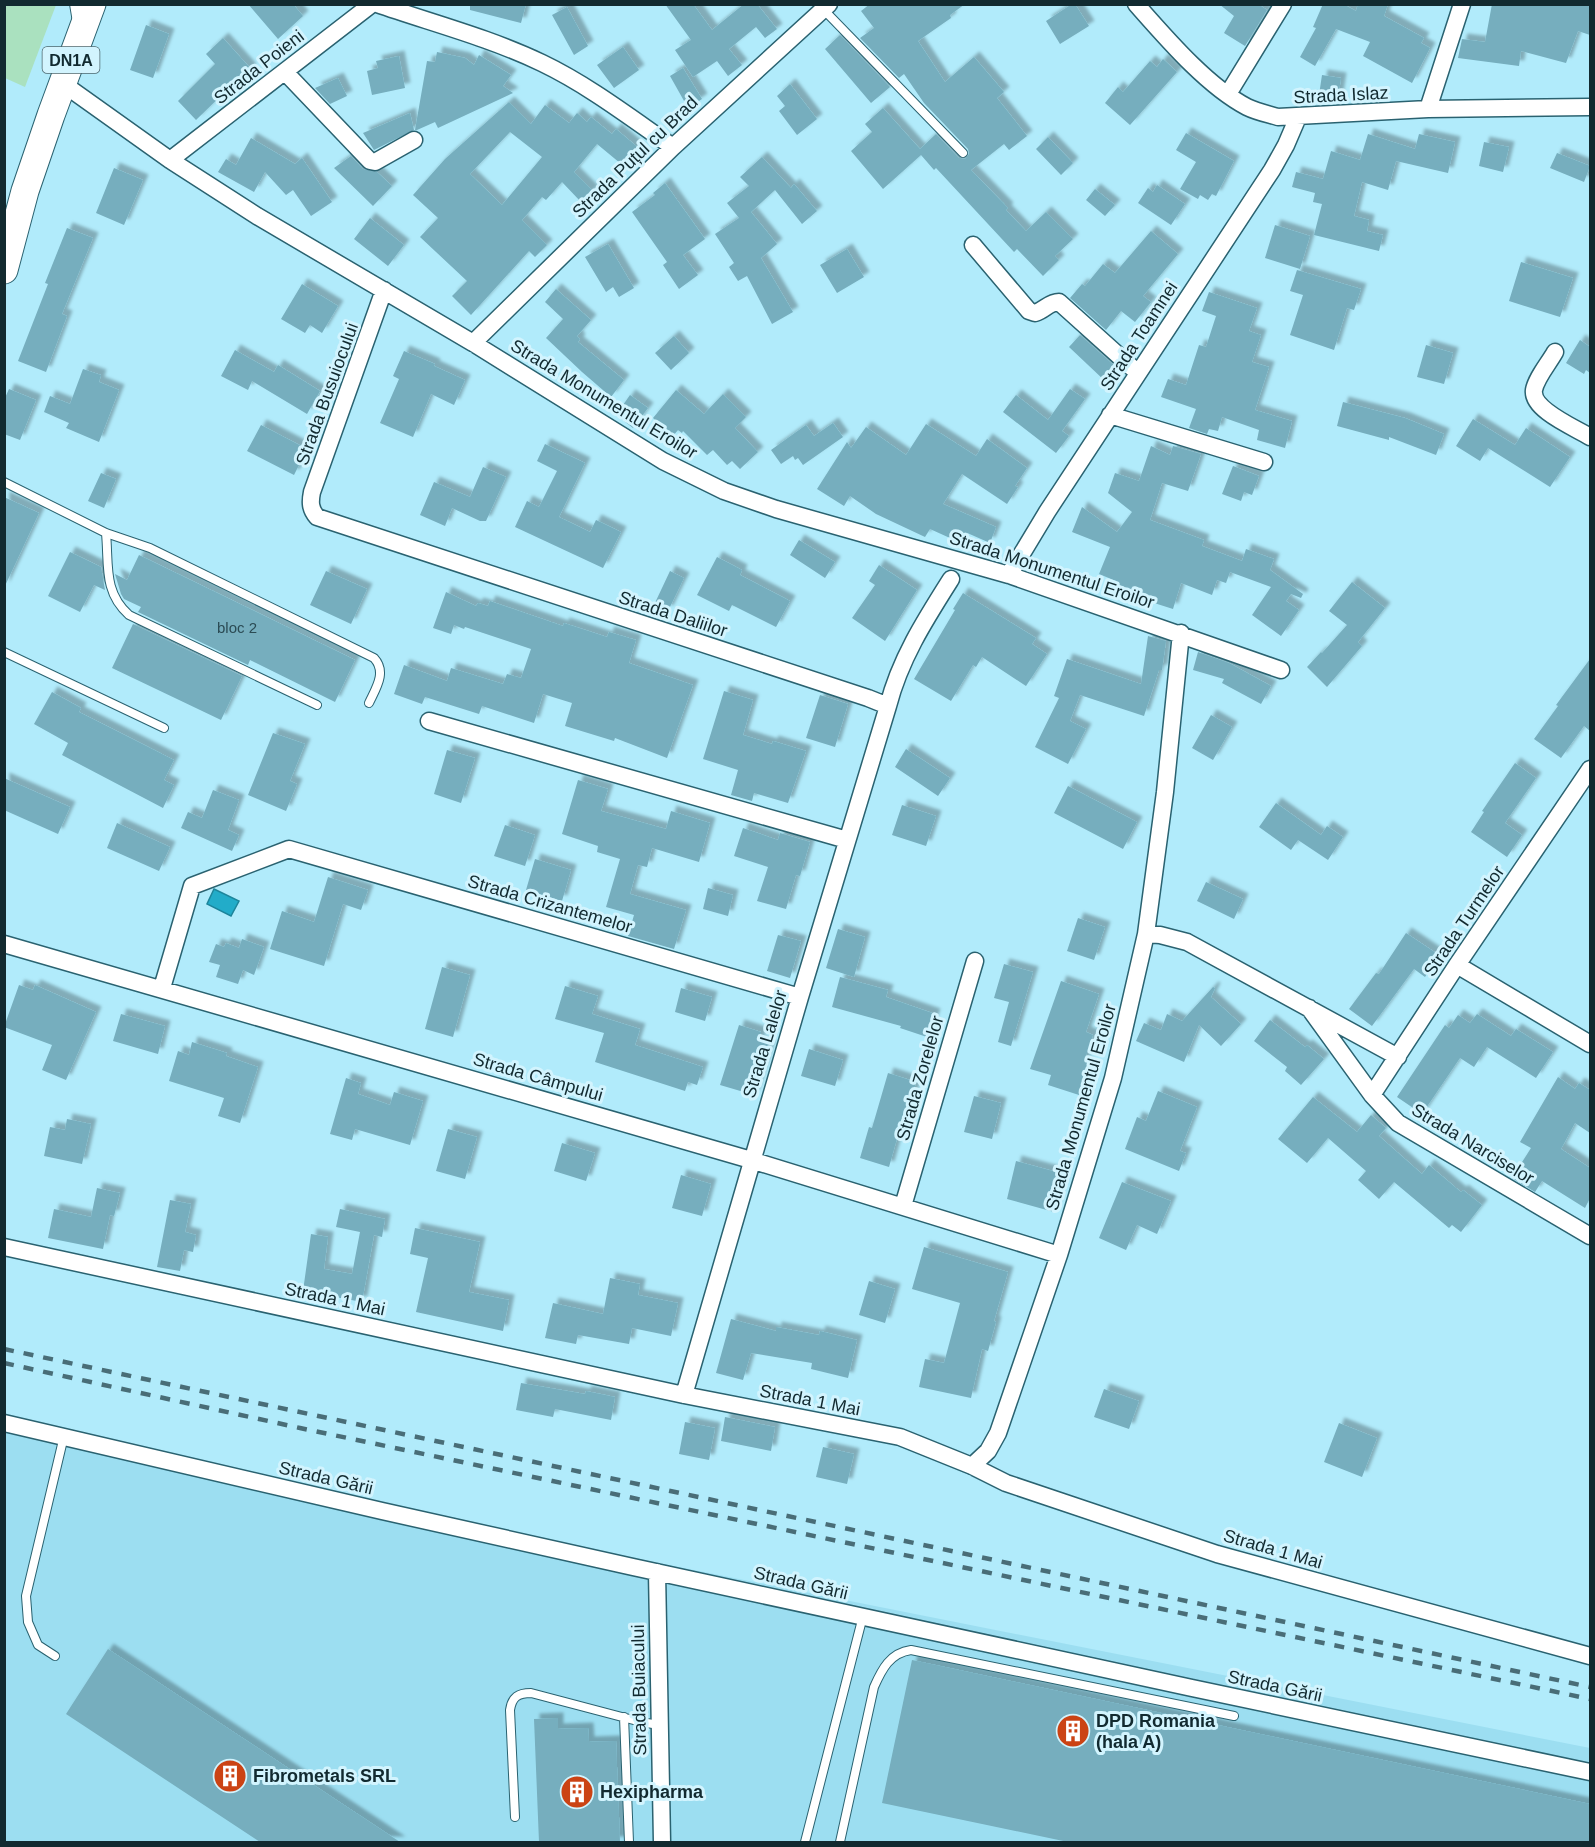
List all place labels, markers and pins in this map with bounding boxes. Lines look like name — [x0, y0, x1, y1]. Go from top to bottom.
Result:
place label: DPD Romania (hala A) — [1096, 1711, 1216, 1752]
building icon: DPD Romania (hala A) — [1055, 1713, 1091, 1749]
building icon: Fibrometals SRL — [212, 1758, 248, 1794]
place label: Fibrometals SRL — [253, 1766, 396, 1786]
building icon: Hexipharma — [559, 1774, 595, 1810]
place label: Hexipharma — [600, 1782, 704, 1802]

